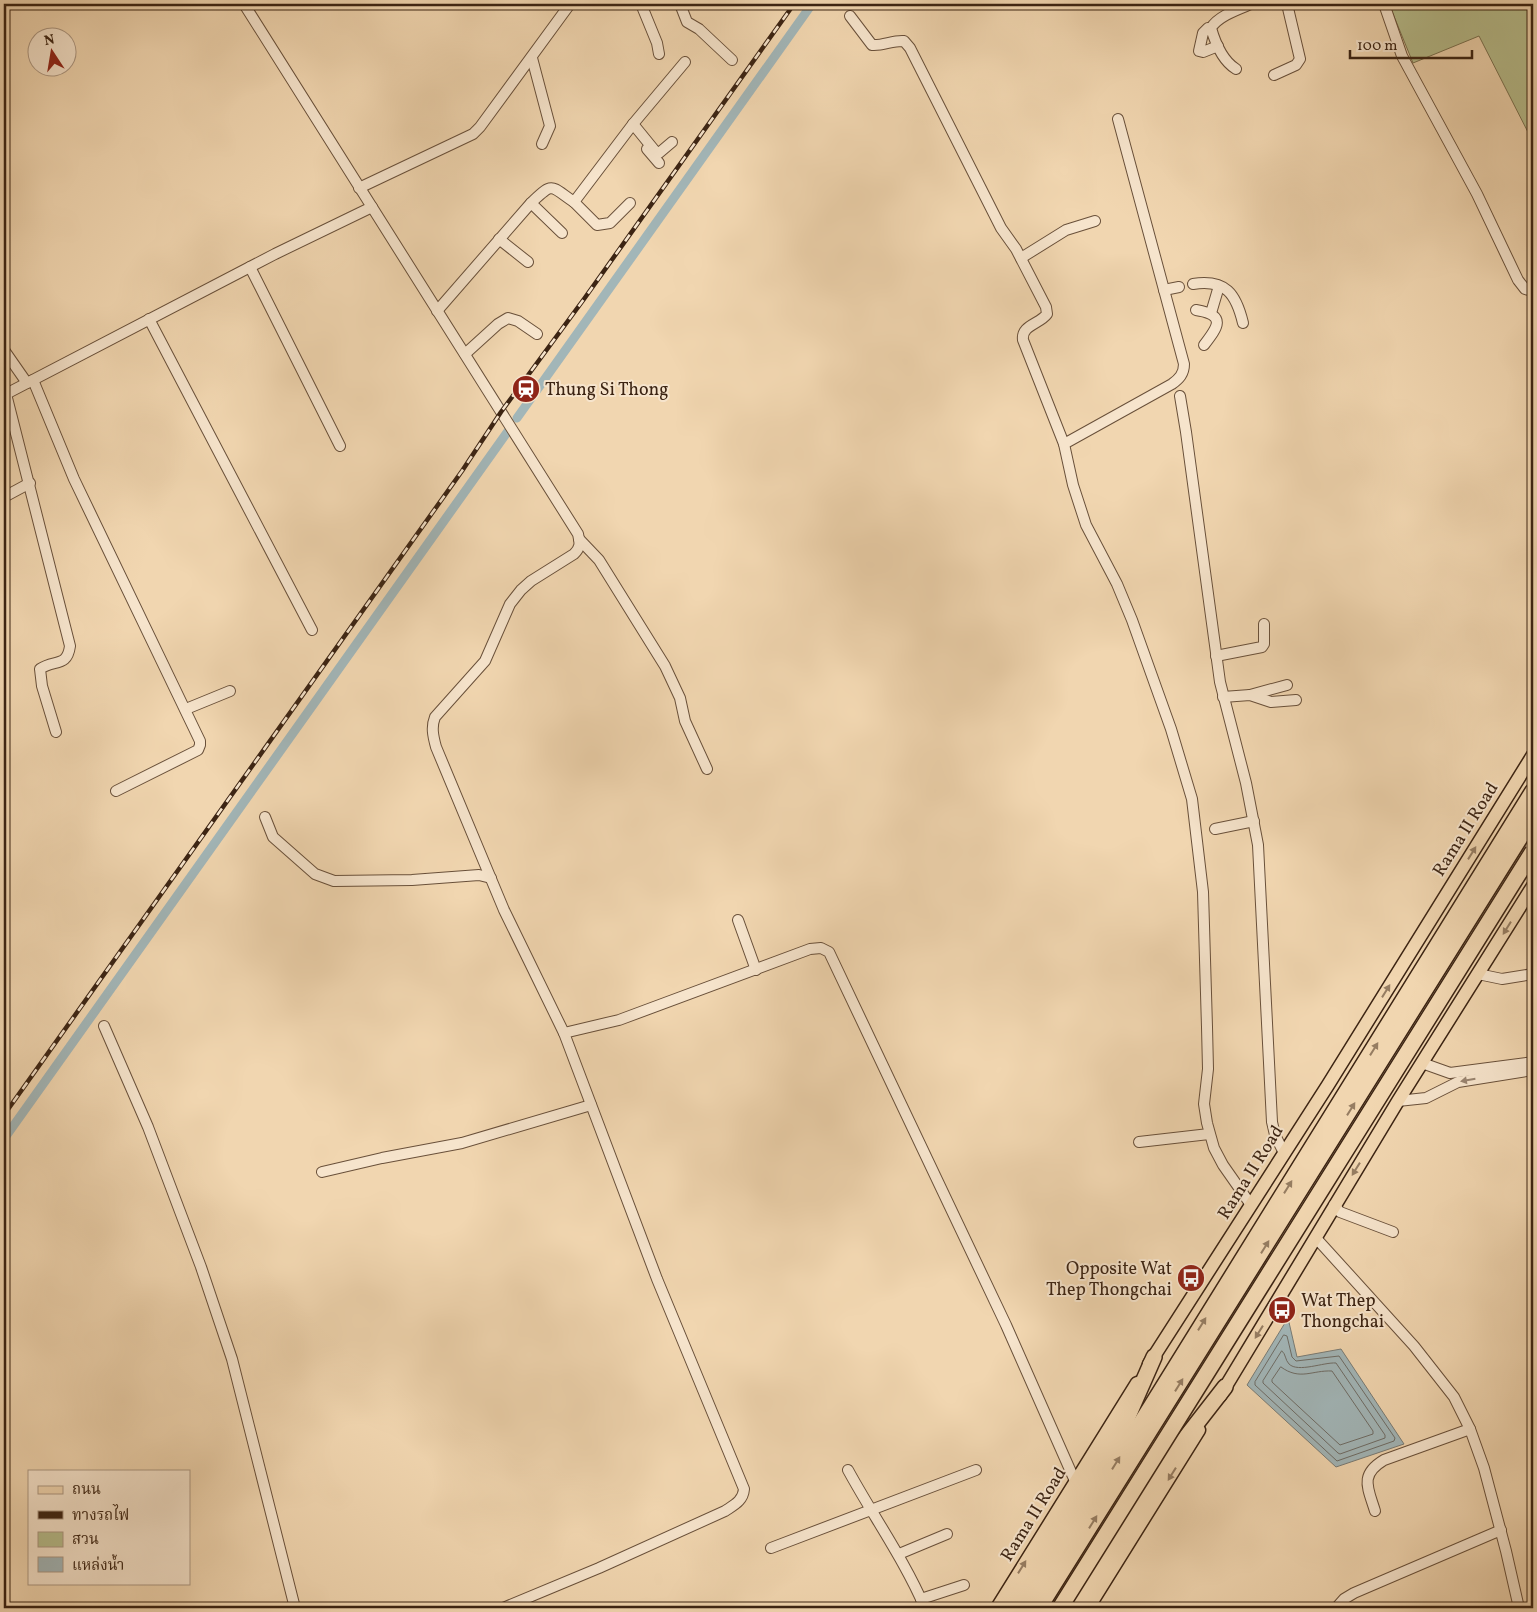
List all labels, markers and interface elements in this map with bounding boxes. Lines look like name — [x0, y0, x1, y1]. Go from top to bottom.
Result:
north arrow — [28, 28, 78, 78]
scale bar — [1350, 28, 1472, 60]
text: N — [43, 30, 57, 51]
text: 100 m — [1357, 36, 1397, 57]
station icon: Thung Si Thong — [511, 374, 541, 404]
place label: Thung Si Thong — [545, 378, 668, 403]
street label: Rama II Road — [1427, 778, 1505, 882]
one-way arrow — [1467, 847, 1477, 860]
one-way arrow — [1503, 921, 1512, 934]
one-way arrow — [1382, 985, 1391, 998]
one-way arrow — [1369, 1042, 1378, 1055]
one-way arrow — [1459, 1076, 1475, 1084]
one-way arrow — [1346, 1102, 1355, 1116]
street label: Rama II Road — [1212, 1121, 1290, 1225]
one-way arrow — [1352, 1163, 1361, 1176]
one-way arrow — [1283, 1180, 1292, 1193]
one-way arrow — [1260, 1240, 1269, 1253]
place label: Opposite Wat Thep Thongchai — [1046, 1257, 1172, 1303]
bus stop icon: Opposite Wat Thep Thongchai — [1176, 1263, 1206, 1293]
place label: Wat Thep Thongchai — [1301, 1289, 1384, 1335]
bus stop icon: Wat Thep Thongchai — [1267, 1295, 1297, 1325]
one-way arrow — [1197, 1318, 1206, 1331]
one-way arrow — [1254, 1326, 1263, 1339]
one-way arrow — [1174, 1378, 1183, 1391]
one-way arrow — [1111, 1456, 1121, 1469]
street label: Rama II Road — [995, 1463, 1073, 1567]
one-way arrow — [1167, 1467, 1176, 1480]
legend — [28, 1470, 190, 1584]
text: ถนน — [72, 1480, 101, 1501]
text: ทางรถไฟ — [72, 1504, 129, 1527]
one-way arrow — [1088, 1516, 1097, 1529]
text: สวน — [72, 1530, 99, 1551]
text: แหล่งน้ำ — [72, 1554, 124, 1577]
one-way arrow — [1018, 1560, 1027, 1573]

